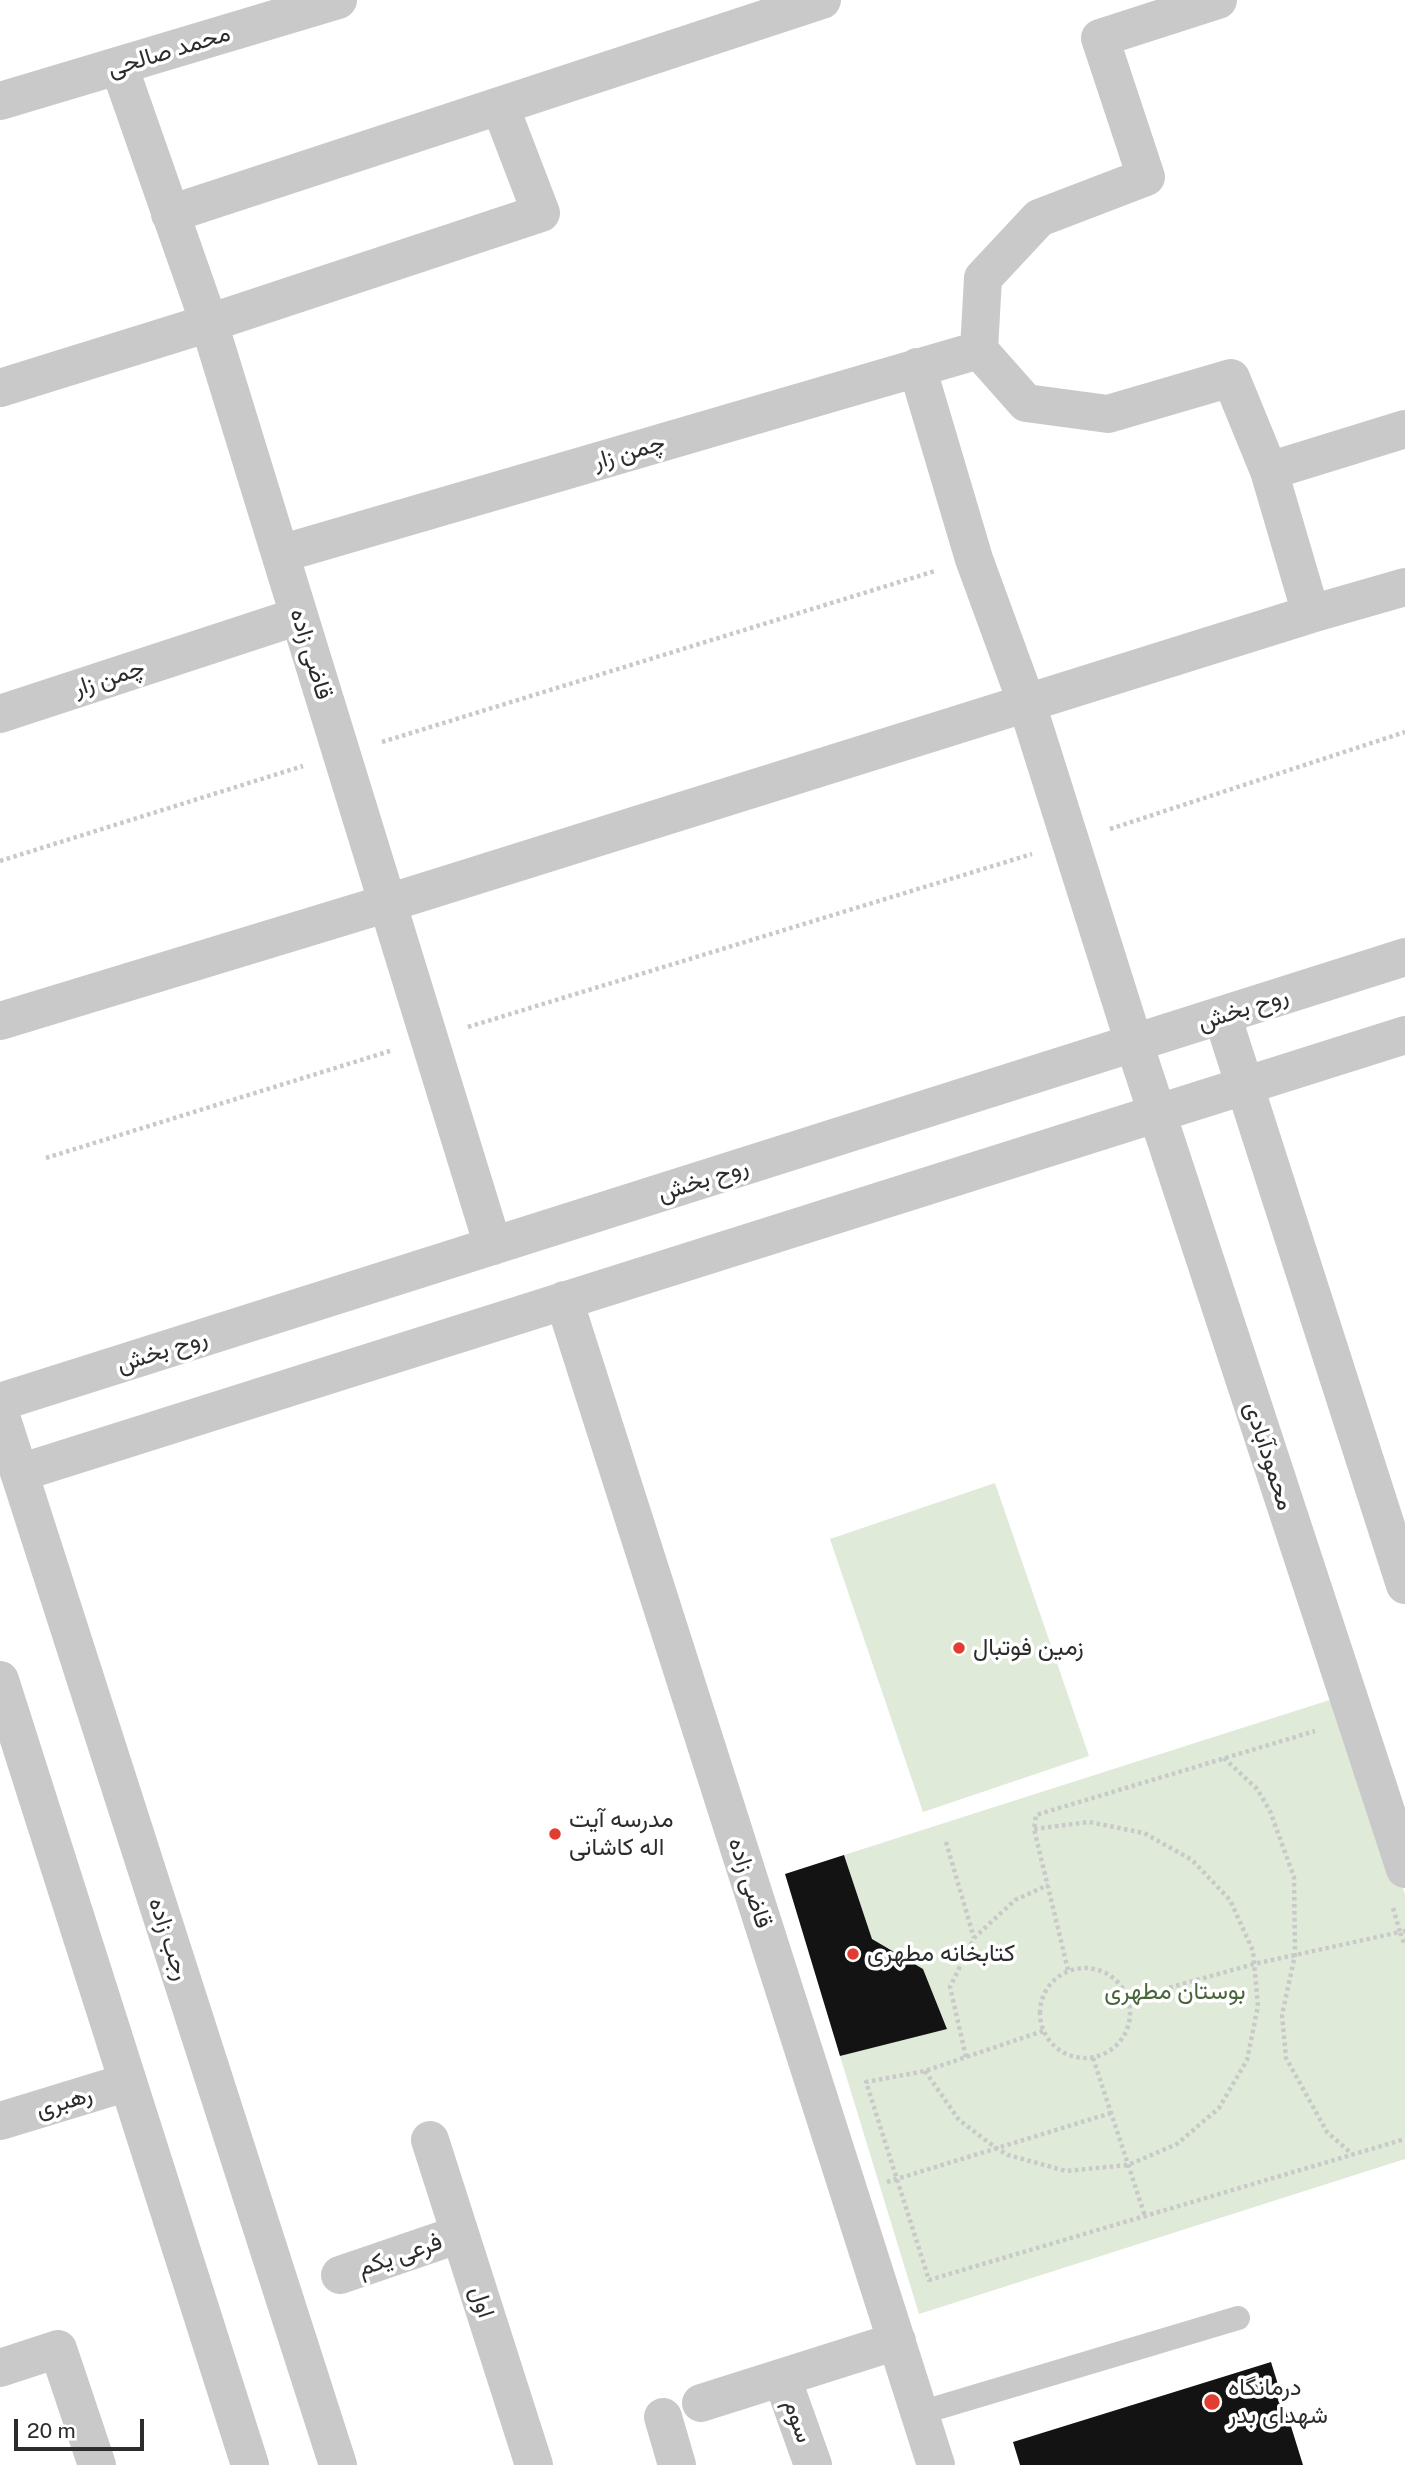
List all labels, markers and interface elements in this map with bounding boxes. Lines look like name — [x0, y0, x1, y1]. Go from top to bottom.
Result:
street label: محمد صالحی — [104, 19, 234, 83]
street label: چمن زار — [590, 428, 668, 476]
street label: قاضی زاده — [284, 605, 338, 703]
street label: چمن زار — [70, 653, 148, 703]
street label: روح بخش — [1194, 981, 1292, 1037]
street label: روح بخش — [654, 1152, 752, 1208]
street label: روح بخش — [113, 1323, 211, 1379]
street label: محمودآبادی — [1238, 1398, 1300, 1514]
place label: زمین فوتبال — [973, 1634, 1084, 1662]
marker: زمین فوتبال — [951, 1640, 967, 1656]
place label: مدرسه آیت اله کاشانی — [569, 1806, 673, 1862]
marker: مدرسه آیت اله کاشانی — [547, 1826, 563, 1842]
street label: قاضی زاده — [722, 1834, 778, 1932]
street label: رجب زاده — [142, 1894, 196, 1984]
place label: کتابخانه مطهری — [867, 1940, 1015, 1968]
marker: کتابخانه مطهری — [845, 1946, 861, 1962]
park label: بوستان مطهری — [1104, 1978, 1246, 2006]
street label: رهبری — [32, 2080, 96, 2124]
street label: فرعی یکم — [354, 2227, 446, 2283]
street label: اول — [463, 2283, 501, 2321]
place label: درمانگاه شهدای بدر — [1228, 2374, 1328, 2430]
marker: درمانگاه شهدای بدر — [1202, 2392, 1222, 2412]
street label: سوم — [777, 2396, 819, 2446]
scale bar — [18, 2406, 147, 2450]
text: 20 m — [27, 2418, 76, 2443]

